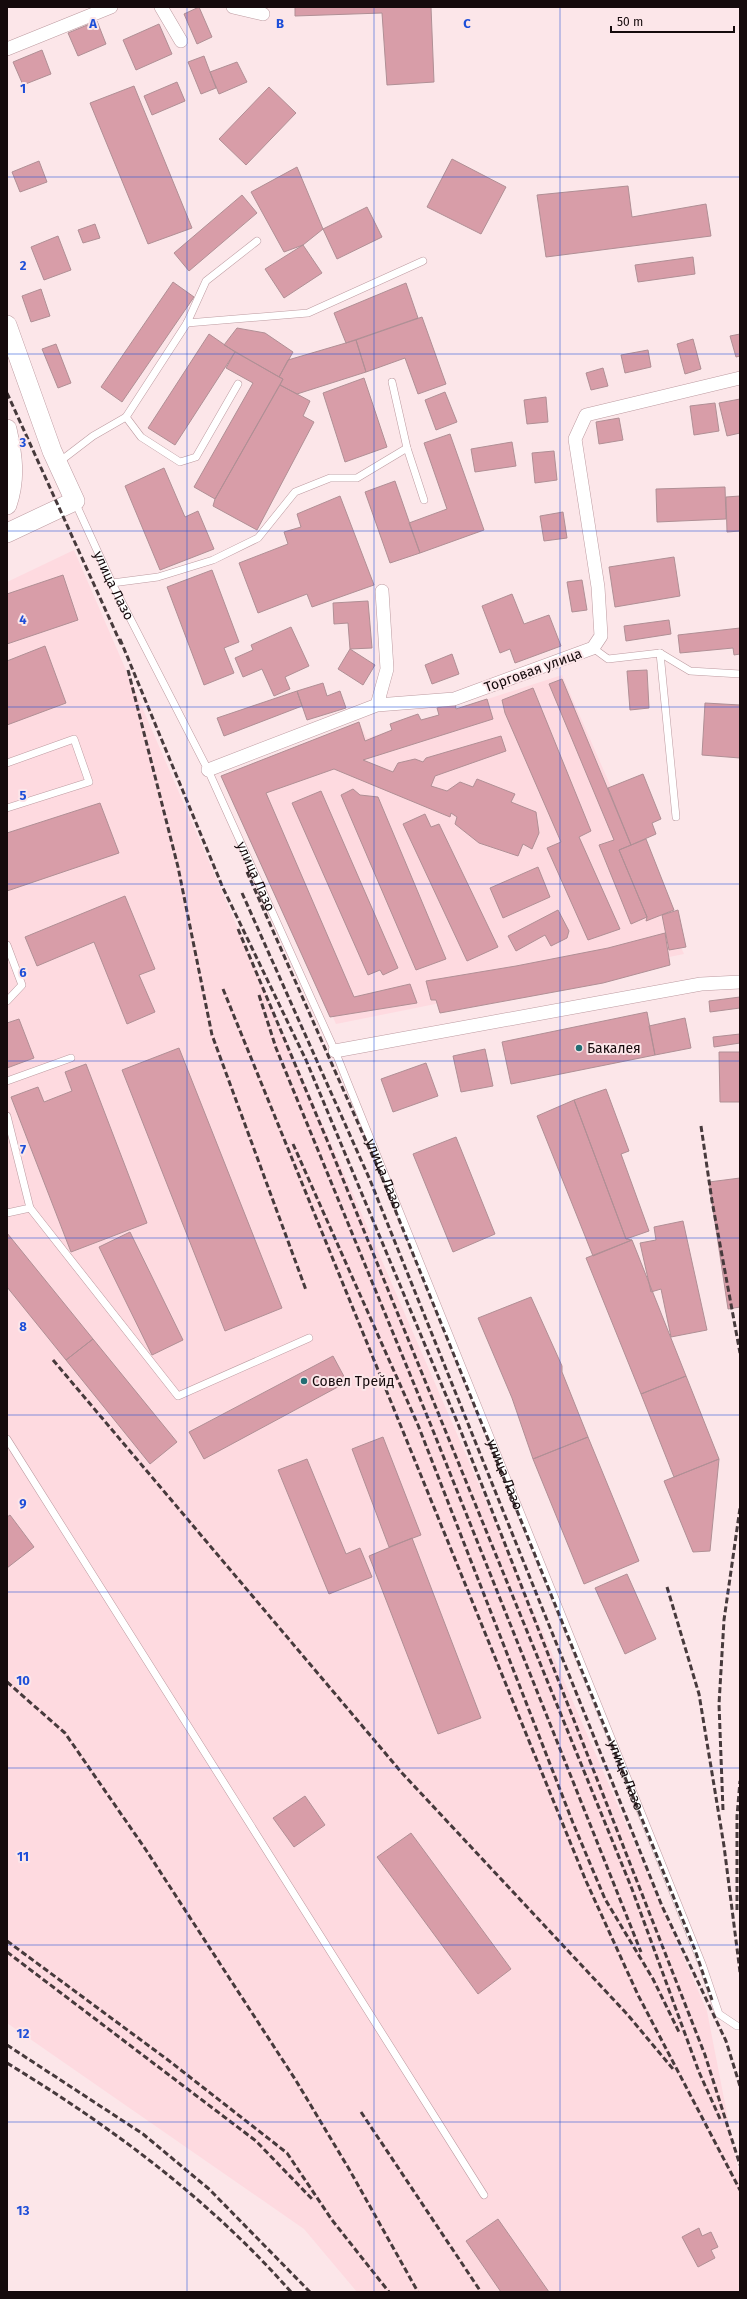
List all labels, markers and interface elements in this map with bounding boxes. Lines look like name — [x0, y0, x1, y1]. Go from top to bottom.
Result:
scale bar — [611, 8, 734, 34]
text: 50 m — [617, 15, 643, 29]
text: A — [88, 16, 97, 31]
text: B — [276, 16, 284, 31]
text: C — [463, 16, 471, 31]
text: 1 — [20, 81, 26, 96]
text: 2 — [20, 258, 27, 273]
text: 3 — [19, 435, 27, 450]
street label: улица Лазо — [90, 548, 138, 623]
text: 4 — [19, 612, 27, 627]
street label: Торговая улица — [482, 645, 584, 696]
text: 5 — [20, 788, 27, 803]
street label: улица Лазо — [232, 839, 279, 914]
text: 6 — [19, 965, 27, 980]
place label: Бакалея — [587, 1040, 641, 1057]
marker: Бакалея — [574, 1043, 584, 1053]
street label: улица Лазо — [362, 1136, 406, 1212]
text: 7 — [20, 1142, 26, 1157]
text: 8 — [19, 1319, 27, 1334]
place label: Совел Трейд — [312, 1373, 394, 1390]
marker: Совел Трейд — [299, 1376, 309, 1386]
street label: улица Лазо — [483, 1437, 527, 1512]
text: 9 — [19, 1496, 27, 1511]
text: 10 — [16, 1673, 30, 1688]
street label: улица Лазо — [604, 1737, 647, 1813]
text: 11 — [17, 1849, 29, 1864]
text: 12 — [17, 2026, 30, 2041]
text: 13 — [17, 2203, 30, 2218]

